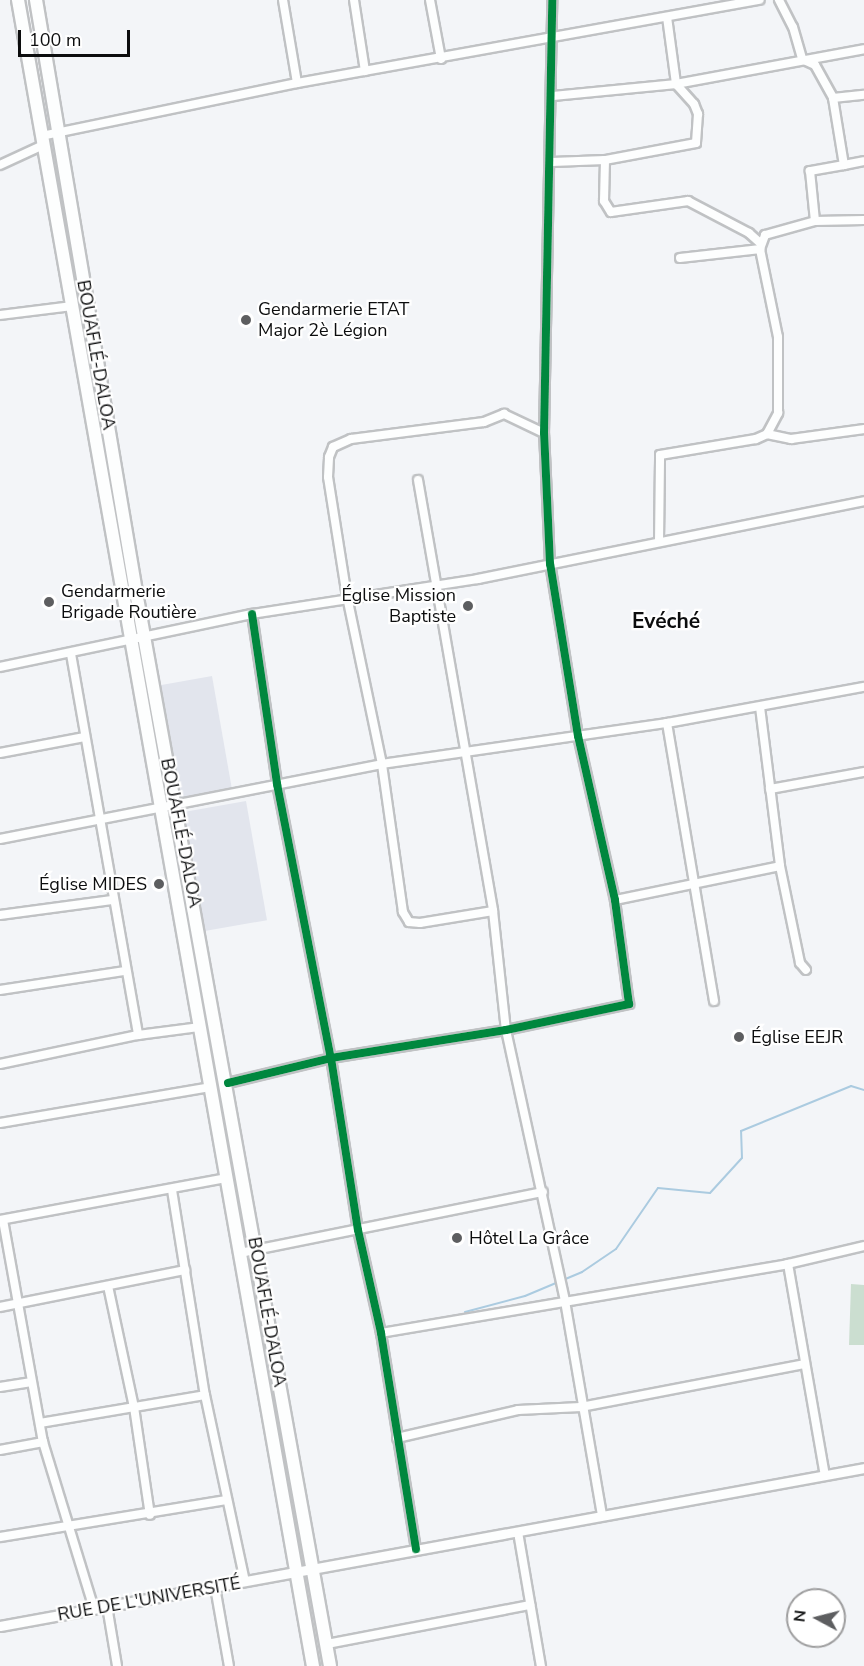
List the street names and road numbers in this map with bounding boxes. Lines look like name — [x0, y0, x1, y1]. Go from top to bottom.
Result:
street label: BOUAFLÉ-DALOA — [72, 278, 120, 432]
street label: BOUAFLÉ-DALOA — [156, 756, 206, 910]
street label: BOUAFLÉ-DALOA — [243, 1235, 291, 1389]
street label: RUE DE L'UNIVERSITÉ — [56, 1572, 242, 1626]

